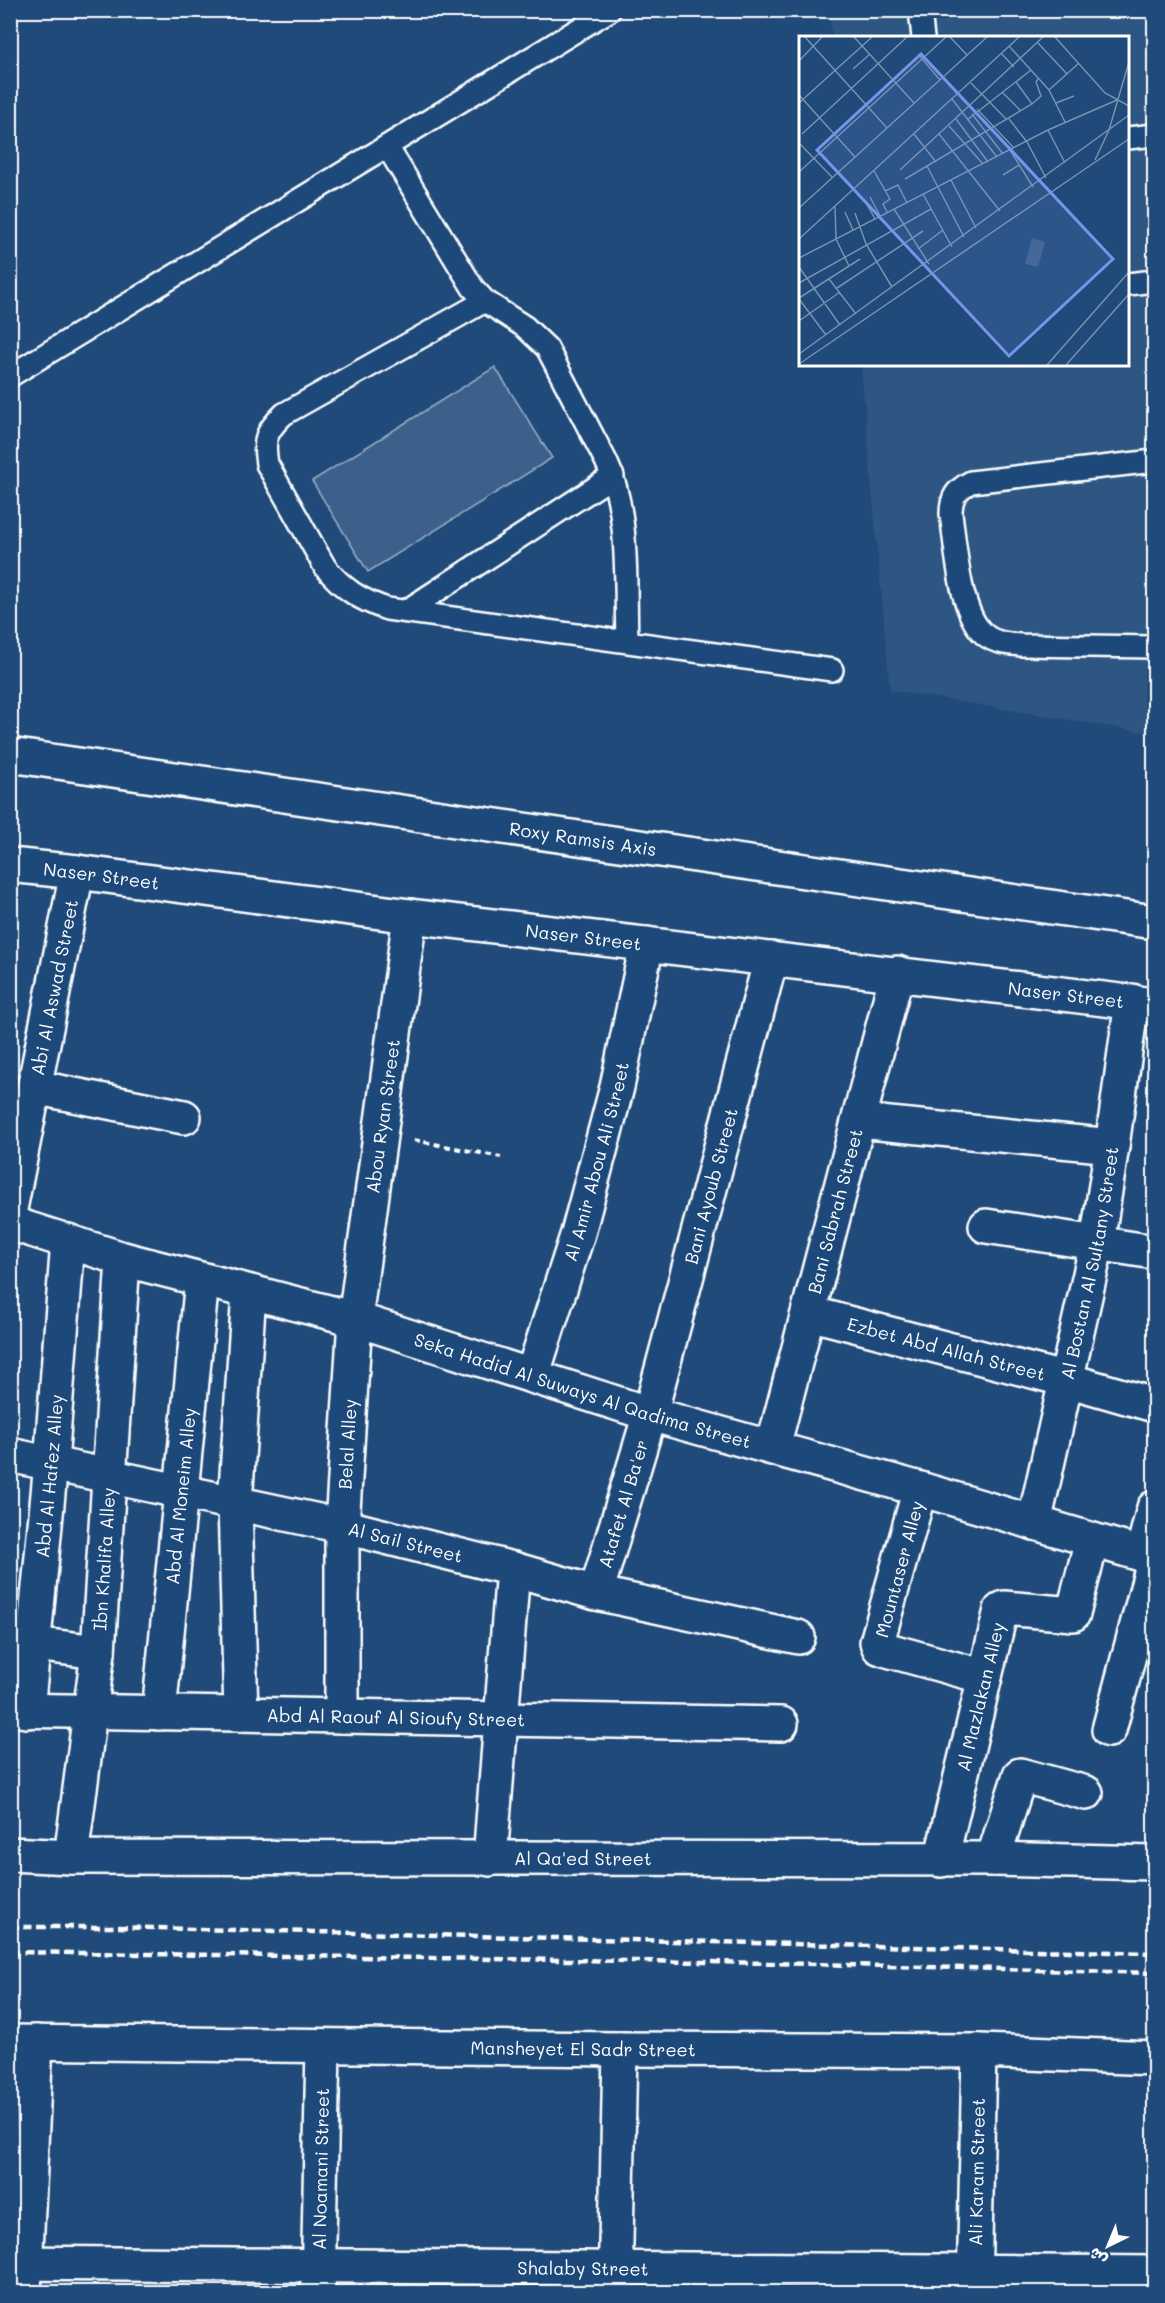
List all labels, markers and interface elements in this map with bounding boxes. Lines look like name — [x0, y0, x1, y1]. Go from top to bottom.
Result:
inset map — [799, 36, 1129, 366]
street label: Roxy Ramsis Axis — [508, 816, 658, 861]
street label: Naser Street — [42, 857, 161, 895]
street label: Abi Al Aswad Street — [25, 897, 83, 1077]
street label: Naser Street — [524, 918, 643, 956]
street label: Naser Street — [1007, 976, 1125, 1013]
street label: Abou Ryan Street — [360, 1038, 405, 1195]
street label: Al Amir Abou Ali Street — [558, 1060, 634, 1264]
street label: Bani Ayoub Street — [678, 1105, 743, 1267]
street label: Bani Sabrah Street — [802, 1126, 868, 1296]
street label: Al Bostan Al Sultany Street — [1055, 1145, 1124, 1382]
street label: Ezbet Abd Allah Street — [845, 1311, 1048, 1386]
street label: Seka Hadid Al Suways Al Qadima Street — [411, 1327, 754, 1454]
street label: Abd Al Hafez Alley — [30, 1393, 68, 1559]
street label: Belal Alley — [332, 1398, 362, 1490]
street label: Abd Al Moneim Alley — [160, 1406, 201, 1586]
street label: Atafet Al Ba'er — [592, 1437, 654, 1571]
street label: Ibn Khalifa Alley — [87, 1487, 120, 1631]
street label: Mountaser Alley — [869, 1498, 929, 1640]
street label: Al Sail Street — [346, 1516, 465, 1568]
street label: Al Mazlakan Alley — [951, 1620, 1010, 1774]
street label: Abd Al Raouf Al Sioufy Street — [266, 1703, 525, 1731]
street label: Al Qa'ed Street — [514, 1846, 652, 1870]
street label: Mansheyet El Sadr Street — [470, 2035, 696, 2061]
street label: Al Noamani Street — [307, 2088, 334, 2250]
street label: Ali Karam Street — [963, 2098, 990, 2246]
north arrow — [1078, 2216, 1138, 2276]
text: ش — [1084, 2244, 1111, 2271]
street label: Shalaby Street — [517, 2255, 649, 2281]

